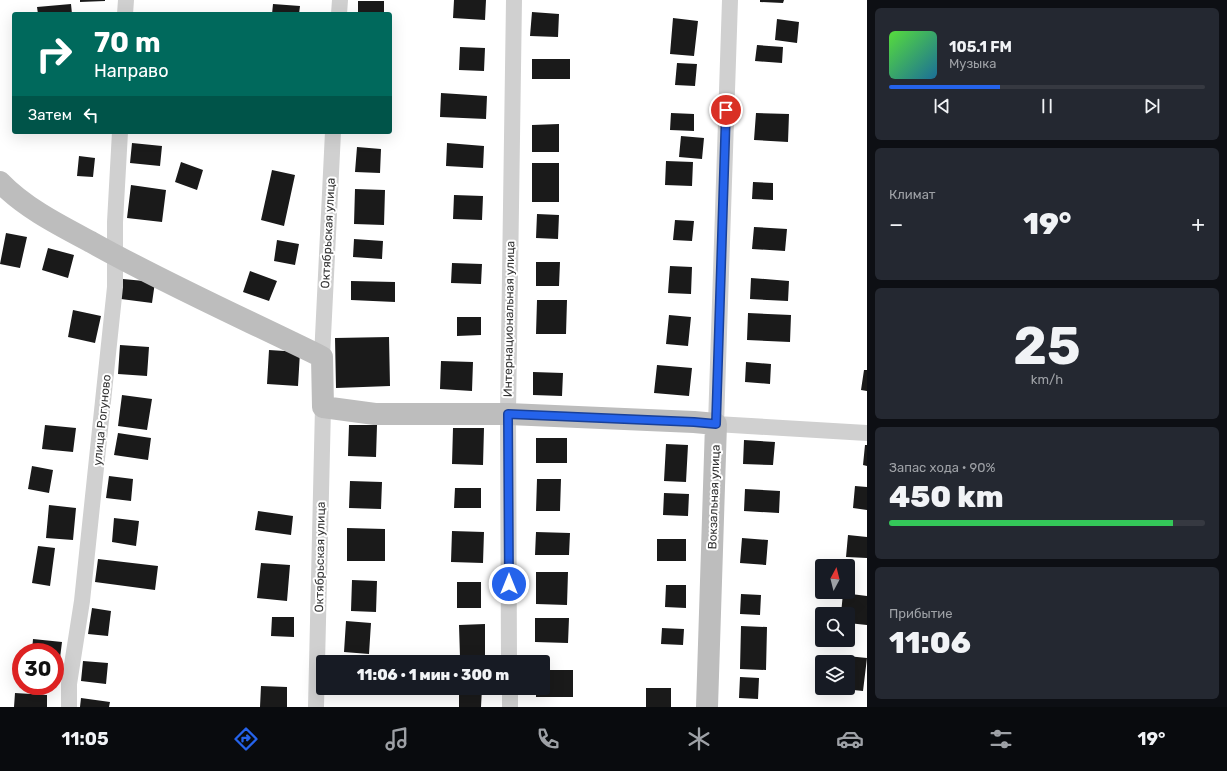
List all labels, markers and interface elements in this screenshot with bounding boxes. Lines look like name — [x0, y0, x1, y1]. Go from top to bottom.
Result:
text: 70 m — [94, 26, 161, 59]
icon: right — [28, 28, 80, 80]
text: 105.1 FM — [949, 38, 1012, 56]
text: Музыка — [949, 56, 996, 71]
text: Направо — [94, 60, 169, 82]
pin — [709, 93, 743, 127]
icon: previous — [931, 95, 953, 117]
icon: pause — [1036, 95, 1058, 117]
icon: next — [1141, 95, 1163, 117]
icon: arrive — [715, 99, 737, 121]
icon: left — [80, 104, 102, 126]
text: Затем — [28, 106, 72, 124]
street label: Октябрьская улица — [318, 177, 338, 289]
text: Климат — [889, 187, 935, 202]
text: 19° — [1023, 206, 1071, 242]
text: − — [889, 211, 903, 238]
text: + — [1191, 211, 1205, 238]
street label: Интернациональная улица — [501, 241, 517, 397]
text: 25 — [1013, 315, 1081, 377]
text: km/h — [1031, 372, 1063, 387]
street label: улица Рогуново — [90, 374, 114, 466]
street label: Вокзальная улица — [705, 444, 723, 550]
text: Запас хода · 90% — [889, 460, 995, 475]
text: 450 km — [889, 479, 1004, 515]
street label: Октябрьская улица — [312, 501, 328, 613]
north arrow — [815, 559, 855, 599]
map controls — [815, 559, 855, 695]
position arrow — [488, 563, 530, 605]
text: Прибытие — [889, 606, 953, 621]
button: search — [815, 607, 855, 647]
text: 11:06 — [889, 625, 971, 661]
speed limit sign: 30 — [12, 643, 64, 695]
button: layers — [815, 655, 855, 695]
text: 11:06 · 1 мин · 300 m — [357, 666, 509, 684]
icon: directions — [232, 725, 260, 753]
icon: music — [383, 725, 411, 753]
icon: phone — [534, 725, 562, 753]
icon: climate — [685, 725, 713, 753]
icon: car — [836, 725, 864, 753]
icon: filters — [987, 725, 1015, 753]
text: 11:05 — [62, 728, 109, 750]
text: 19° — [1138, 728, 1165, 750]

